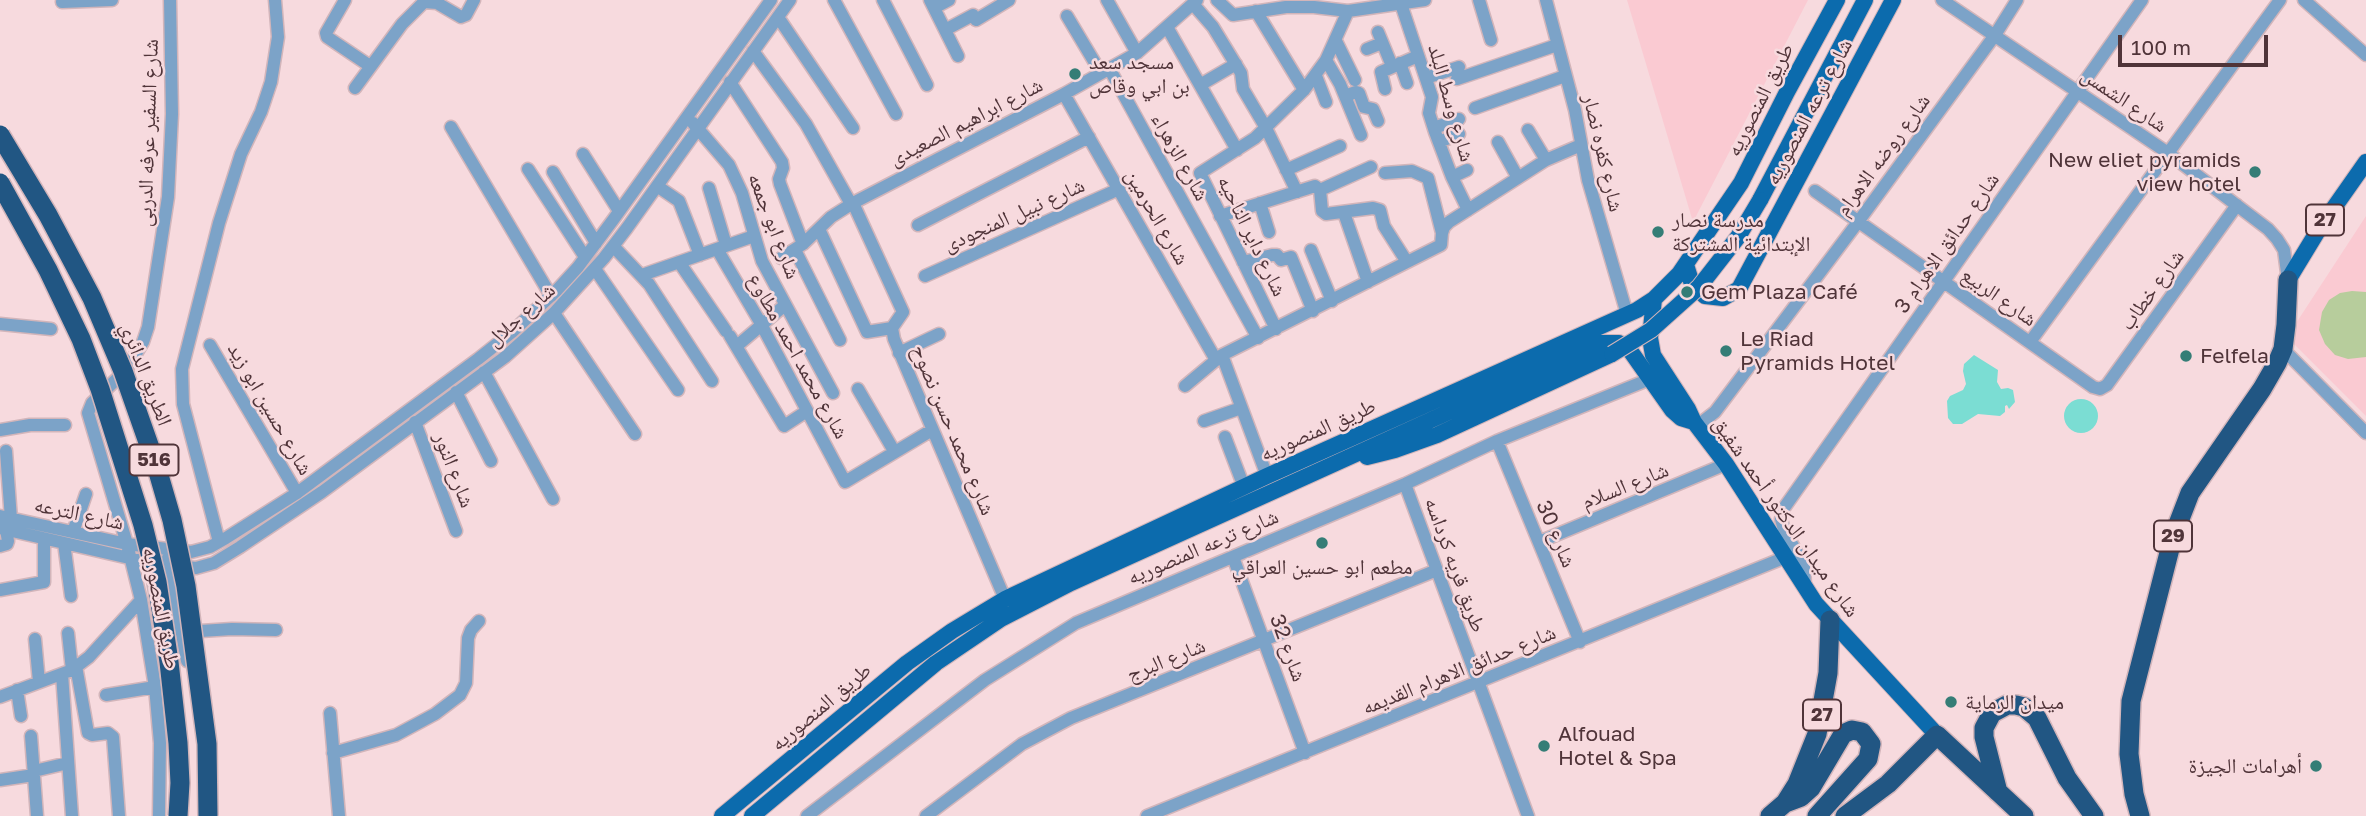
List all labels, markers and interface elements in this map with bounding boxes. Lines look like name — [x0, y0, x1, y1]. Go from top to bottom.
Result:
scale bar — [2121, 21, 2272, 65]
text: 100 m — [2131, 34, 2191, 60]
street label: شارع ترعه المنصوريه — [1760, 35, 1858, 189]
street label: شارع السفير عرفه الدربى — [132, 38, 164, 228]
street label: طريق المنصوريه — [1721, 39, 1799, 161]
street label: شارع وسط البلد — [1422, 41, 1480, 165]
place label: مسجد سعد بن ابي وقاص — [1089, 49, 1190, 99]
street label: شارع الشمس — [2076, 62, 2172, 138]
marker: مسجد سعد بن ابي وقاص — [1067, 66, 1083, 82]
street label: شارع ابراهيم الصعيدى — [885, 72, 1047, 172]
street label: شارع روضه الاهرام — [1830, 89, 1936, 221]
street label: شارع كفره نصار — [1577, 92, 1629, 214]
street label: شارع الزهراء — [1146, 109, 1214, 205]
place label: New eliet pyramids view hotel — [2048, 147, 2241, 197]
marker: New eliet pyramids view hotel — [2247, 164, 2263, 180]
street label: شارع الحرمين — [1119, 165, 1195, 269]
street label: شارع حدائق الاهرام 3 — [1889, 168, 2005, 318]
street label: شارع ابو جمعه — [742, 170, 806, 282]
street label: شارع داير الناحيه — [1212, 172, 1292, 300]
street label: شارع نبيل المنجودى — [939, 173, 1089, 257]
road number: 27 — [2306, 204, 2344, 235]
place label: مدرسة نصار الإبتدائية المشتركة — [1672, 207, 1811, 257]
marker: مدرسة نصار الإبتدائية المشتركة — [1650, 224, 1666, 240]
street label: شارع خطاب — [2114, 245, 2190, 335]
street label: شارع الربيع — [1956, 262, 2042, 332]
street label: شارع محمد احمد مطاوع — [742, 269, 854, 443]
street label: شارع جلال — [481, 278, 561, 352]
place label: Gem Plaza Café — [1701, 279, 1858, 305]
marker: Gem Plaza Café — [1679, 284, 1695, 300]
street label: الطريق الدائري — [115, 319, 177, 429]
place label: Le Riad Pyramids Hotel — [1740, 326, 1895, 376]
street label: شارع حسين ابو زيد — [222, 338, 318, 480]
street label: شارع محمد حسن نصوح — [906, 341, 1000, 519]
marker: Le Riad Pyramids Hotel — [1718, 343, 1734, 359]
place label: Felfela — [2200, 343, 2269, 369]
marker: Felfela — [2178, 348, 2194, 364]
street label: طريق المنصوريه — [1256, 393, 1380, 467]
street label: شارع ميدان الدكتور أحمد شفيق — [1707, 412, 1865, 622]
street label: شارع النور — [428, 429, 480, 511]
road number: 516 — [130, 444, 178, 475]
street label: شارع السلام — [1578, 457, 1672, 515]
street label: شارع الترعه — [32, 492, 126, 536]
street label: طريق قريه كرداسه — [1419, 494, 1491, 636]
street label: شارع 30 — [1531, 497, 1581, 571]
street label: شارع ترعه المنصوريه — [1124, 504, 1282, 590]
road number: 29 — [2154, 520, 2192, 552]
marker: مطعم ابو حسين العراقي — [1314, 535, 1330, 551]
street label: طريق المنصوريه — [137, 545, 185, 671]
place label: مطعم ابو حسين العراقي — [1232, 554, 1412, 580]
street label: شارع 32 — [1264, 611, 1312, 685]
street label: شارع حدائق الاهرام القديمه — [1359, 620, 1559, 720]
street label: شارع البرج — [1123, 633, 1209, 687]
street label: طريق المنصوريه — [766, 658, 876, 756]
place label: ميدان الرماية — [1965, 689, 2064, 715]
marker: ميدان الرماية — [1943, 694, 1959, 710]
road number: 27 — [1803, 700, 1841, 730]
place label: Alfouad Hotel & Spa — [1558, 721, 1677, 771]
marker: Alfouad Hotel & Spa — [1536, 738, 1552, 754]
place label: أهرامات الجيزة — [2188, 753, 2302, 779]
marker: أهرامات الجيزة — [2308, 758, 2324, 774]

